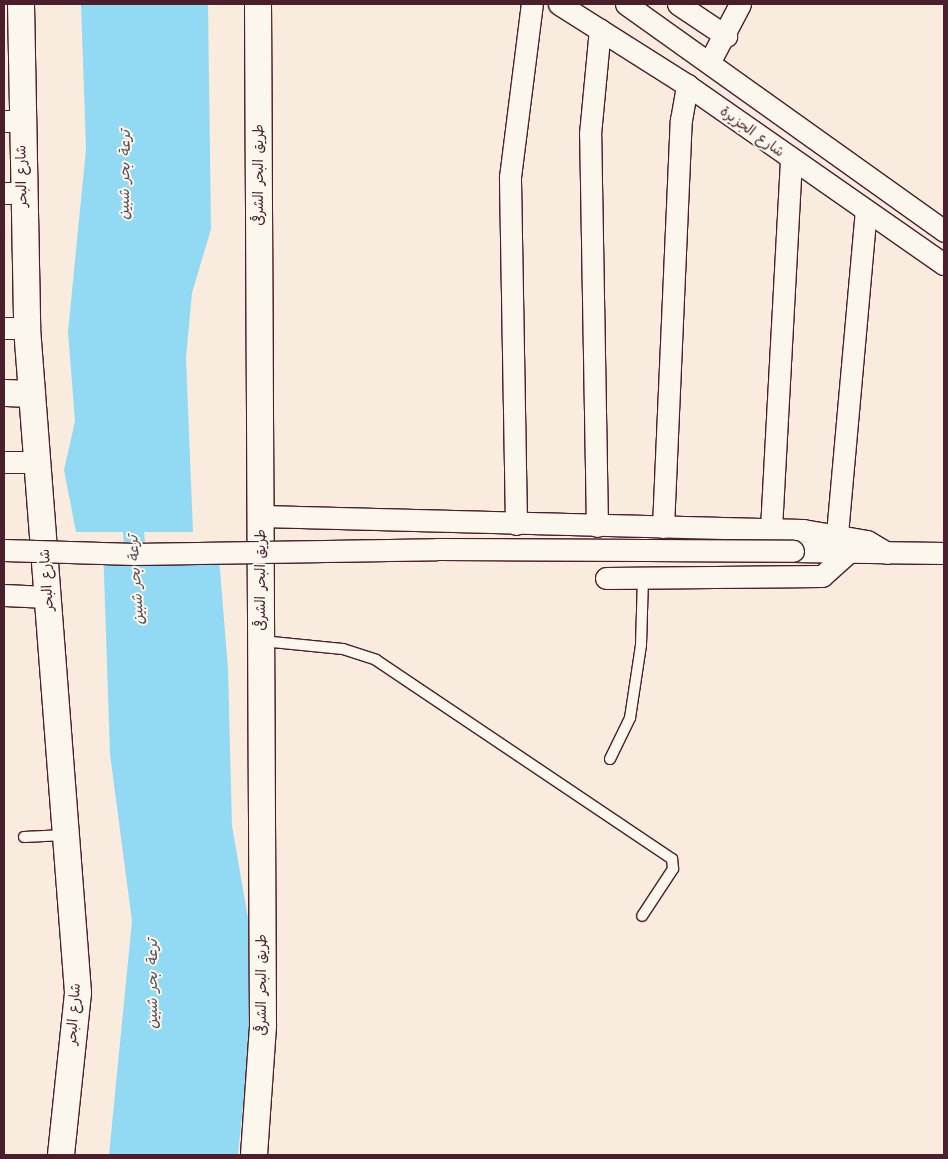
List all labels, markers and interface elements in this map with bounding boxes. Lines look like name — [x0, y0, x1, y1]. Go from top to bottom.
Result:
street label: شارع الجزيرة — [717, 103, 787, 161]
street label: طريق البحر الشرقى — [251, 124, 267, 226]
water label: ترعة بحر شبين — [116, 130, 136, 220]
street label: شارع البحر — [13, 145, 31, 207]
street label: طريق البحر الشرقى — [253, 529, 269, 631]
water label: ترعة بحر شبين — [125, 535, 149, 625]
street label: شارع البحر — [36, 548, 58, 612]
street label: طريق البحر الشرقى — [254, 934, 270, 1036]
water label: ترعة بحر شبين — [145, 939, 163, 1029]
street label: شارع البحر — [63, 982, 85, 1046]

